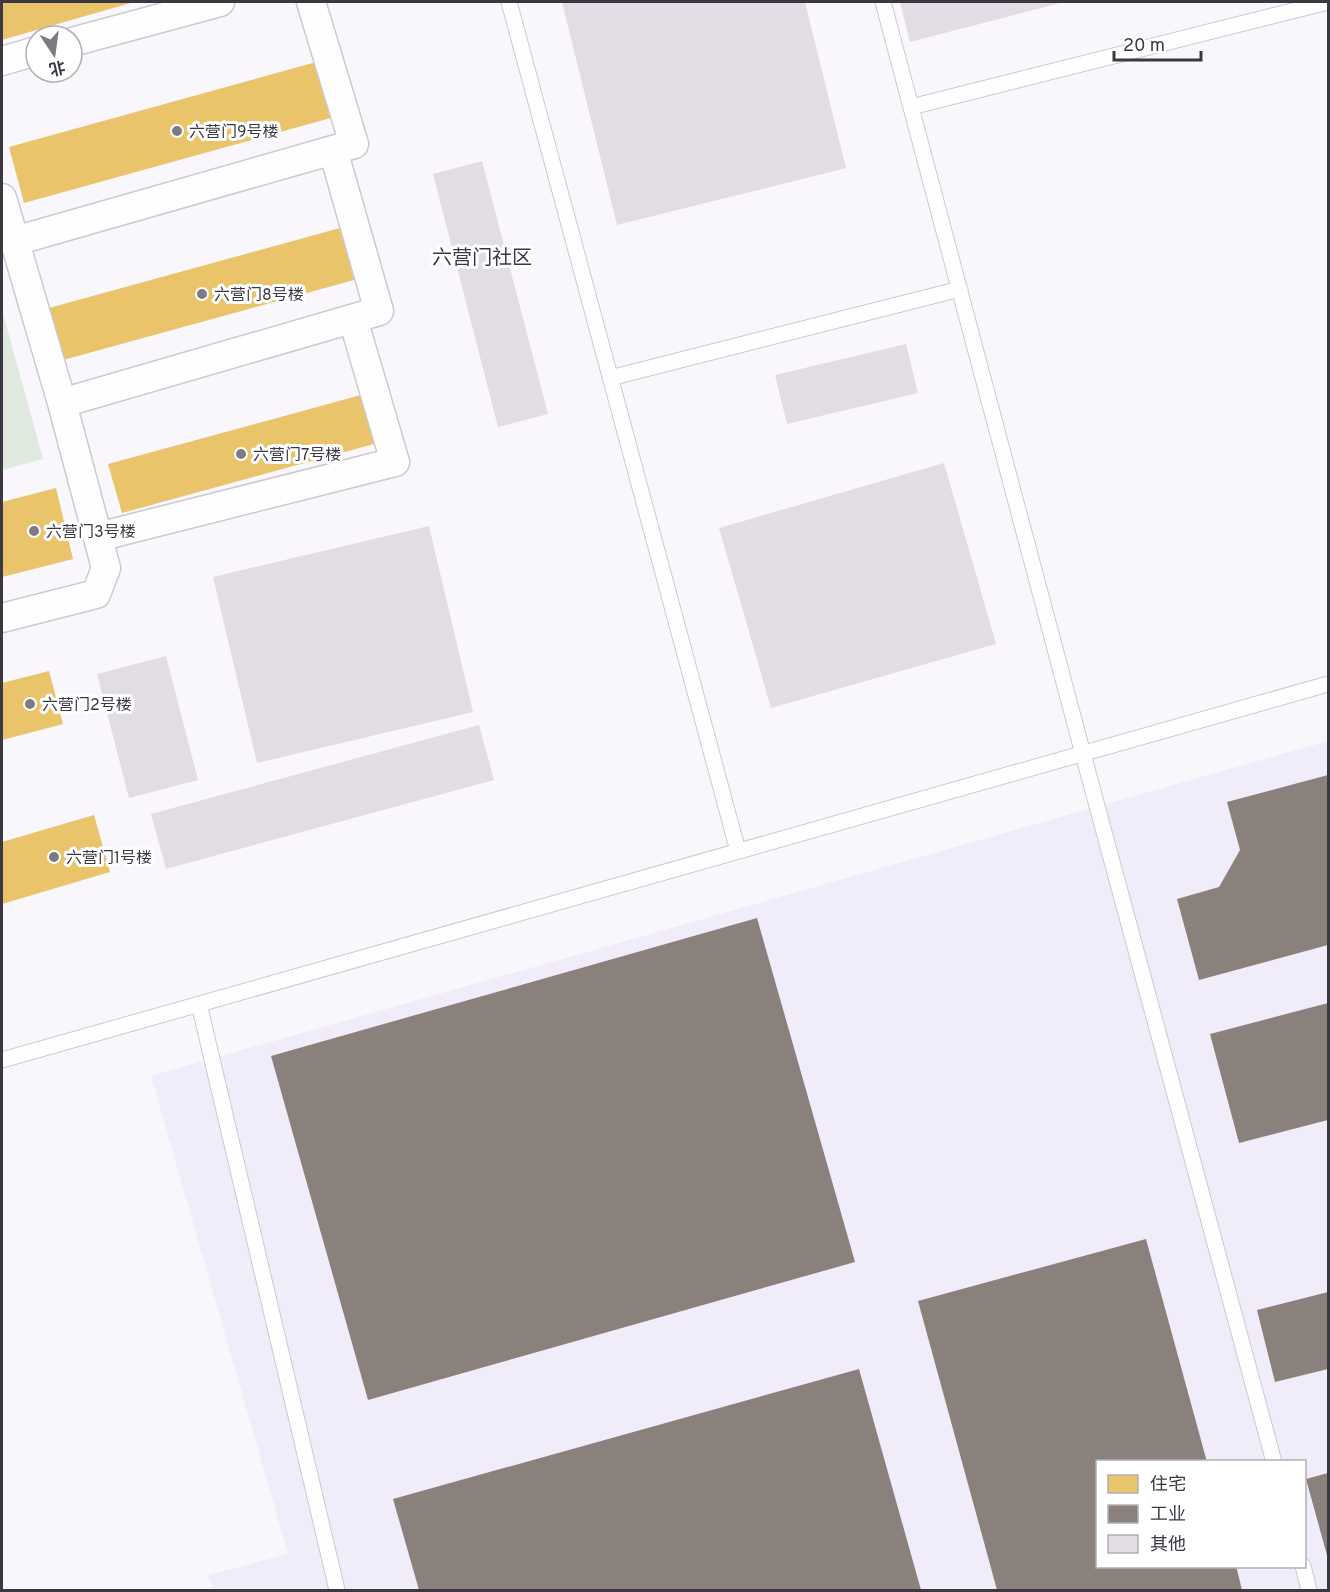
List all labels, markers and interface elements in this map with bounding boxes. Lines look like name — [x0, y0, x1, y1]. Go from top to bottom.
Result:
north arrow — [24, 24, 84, 84]
scale bar — [1114, 24, 1201, 62]
text: 20 m — [1123, 35, 1165, 58]
text: 北 — [47, 55, 67, 78]
place label: 六营门9号楼 — [189, 123, 279, 143]
marker: 六营门9号楼 — [170, 124, 184, 138]
district label: 六营门社区 — [432, 246, 532, 272]
place label: 六营门8号楼 — [214, 286, 304, 306]
marker: 六营门8号楼 — [195, 287, 209, 301]
place label: 六营门7号楼 — [253, 446, 341, 466]
marker: 六营门7号楼 — [234, 447, 248, 461]
place label: 六营门3号楼 — [46, 523, 136, 543]
marker: 六营门3号楼 — [27, 524, 41, 538]
place label: 六营门2号楼 — [42, 696, 132, 716]
marker: 六营门2号楼 — [23, 697, 37, 711]
place label: 六营门1号楼 — [66, 849, 152, 869]
marker: 六营门1号楼 — [47, 850, 61, 864]
legend — [1096, 1460, 1306, 1568]
text: 住宅 — [1150, 1474, 1186, 1497]
text: 工业 — [1150, 1504, 1186, 1527]
text: 其他 — [1150, 1534, 1186, 1557]

